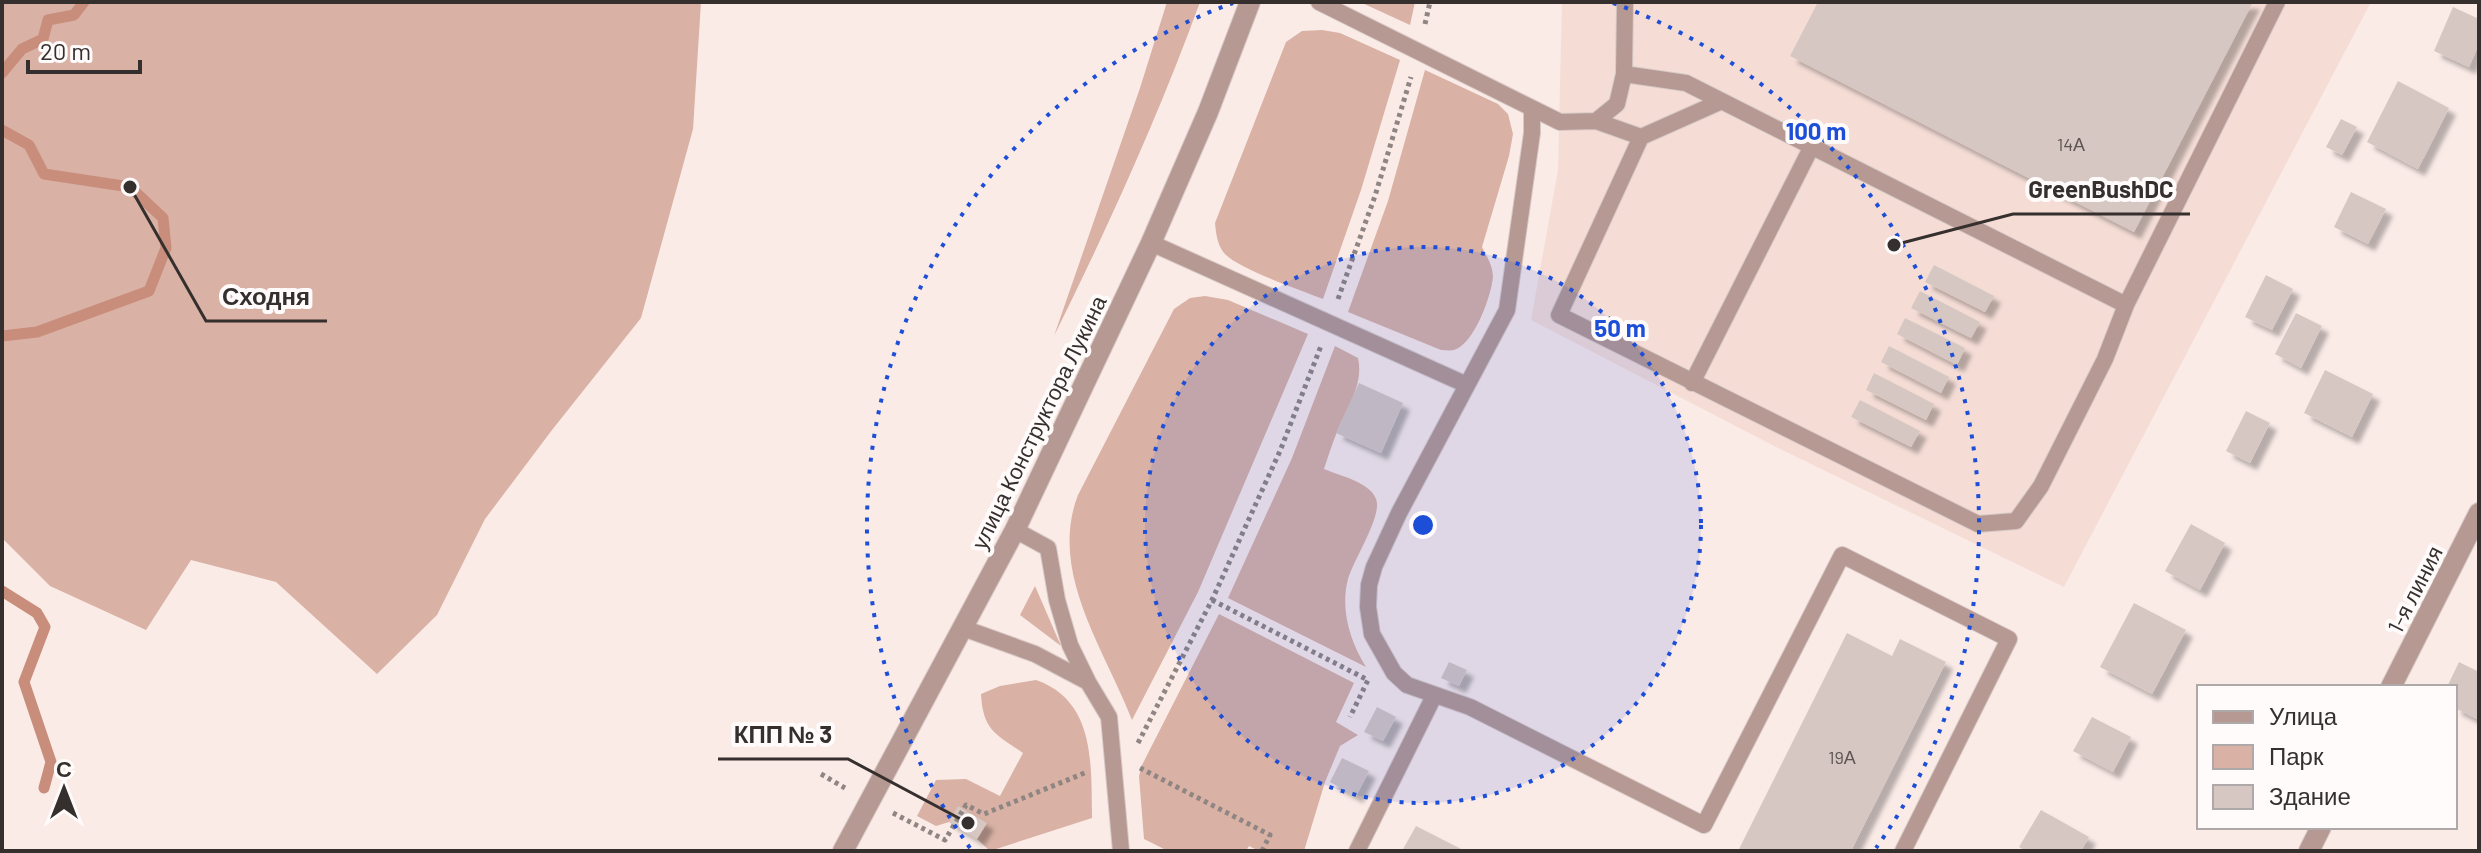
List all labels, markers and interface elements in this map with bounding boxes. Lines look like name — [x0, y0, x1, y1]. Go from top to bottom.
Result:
scale bar — [28, 24, 140, 74]
text: 20 m — [40, 36, 91, 65]
text: 100 m — [1786, 116, 1846, 145]
house number: 14А — [2057, 133, 2085, 155]
callout: GreenBushDC — [2013, 166, 2190, 214]
text: GreenBushDC — [2028, 174, 2174, 203]
callout: Сходня — [206, 273, 327, 321]
text: Сходня — [222, 281, 310, 310]
street label: улица Конструктора Лукина — [965, 290, 1112, 553]
text: 50 m — [1594, 313, 1646, 342]
centre of rings — [1409, 511, 1437, 539]
street label: 1-я линия — [2381, 541, 2447, 637]
legend — [2197, 685, 2457, 829]
text: Улица — [2269, 701, 2338, 730]
callout: КПП № 3 — [718, 711, 848, 759]
text: КПП № 3 — [734, 719, 832, 748]
text: Парк — [2269, 741, 2324, 770]
house number: 19А — [1828, 746, 1856, 768]
north arrow — [24, 749, 104, 829]
text: С — [56, 755, 72, 781]
text: Здание — [2269, 781, 2351, 810]

